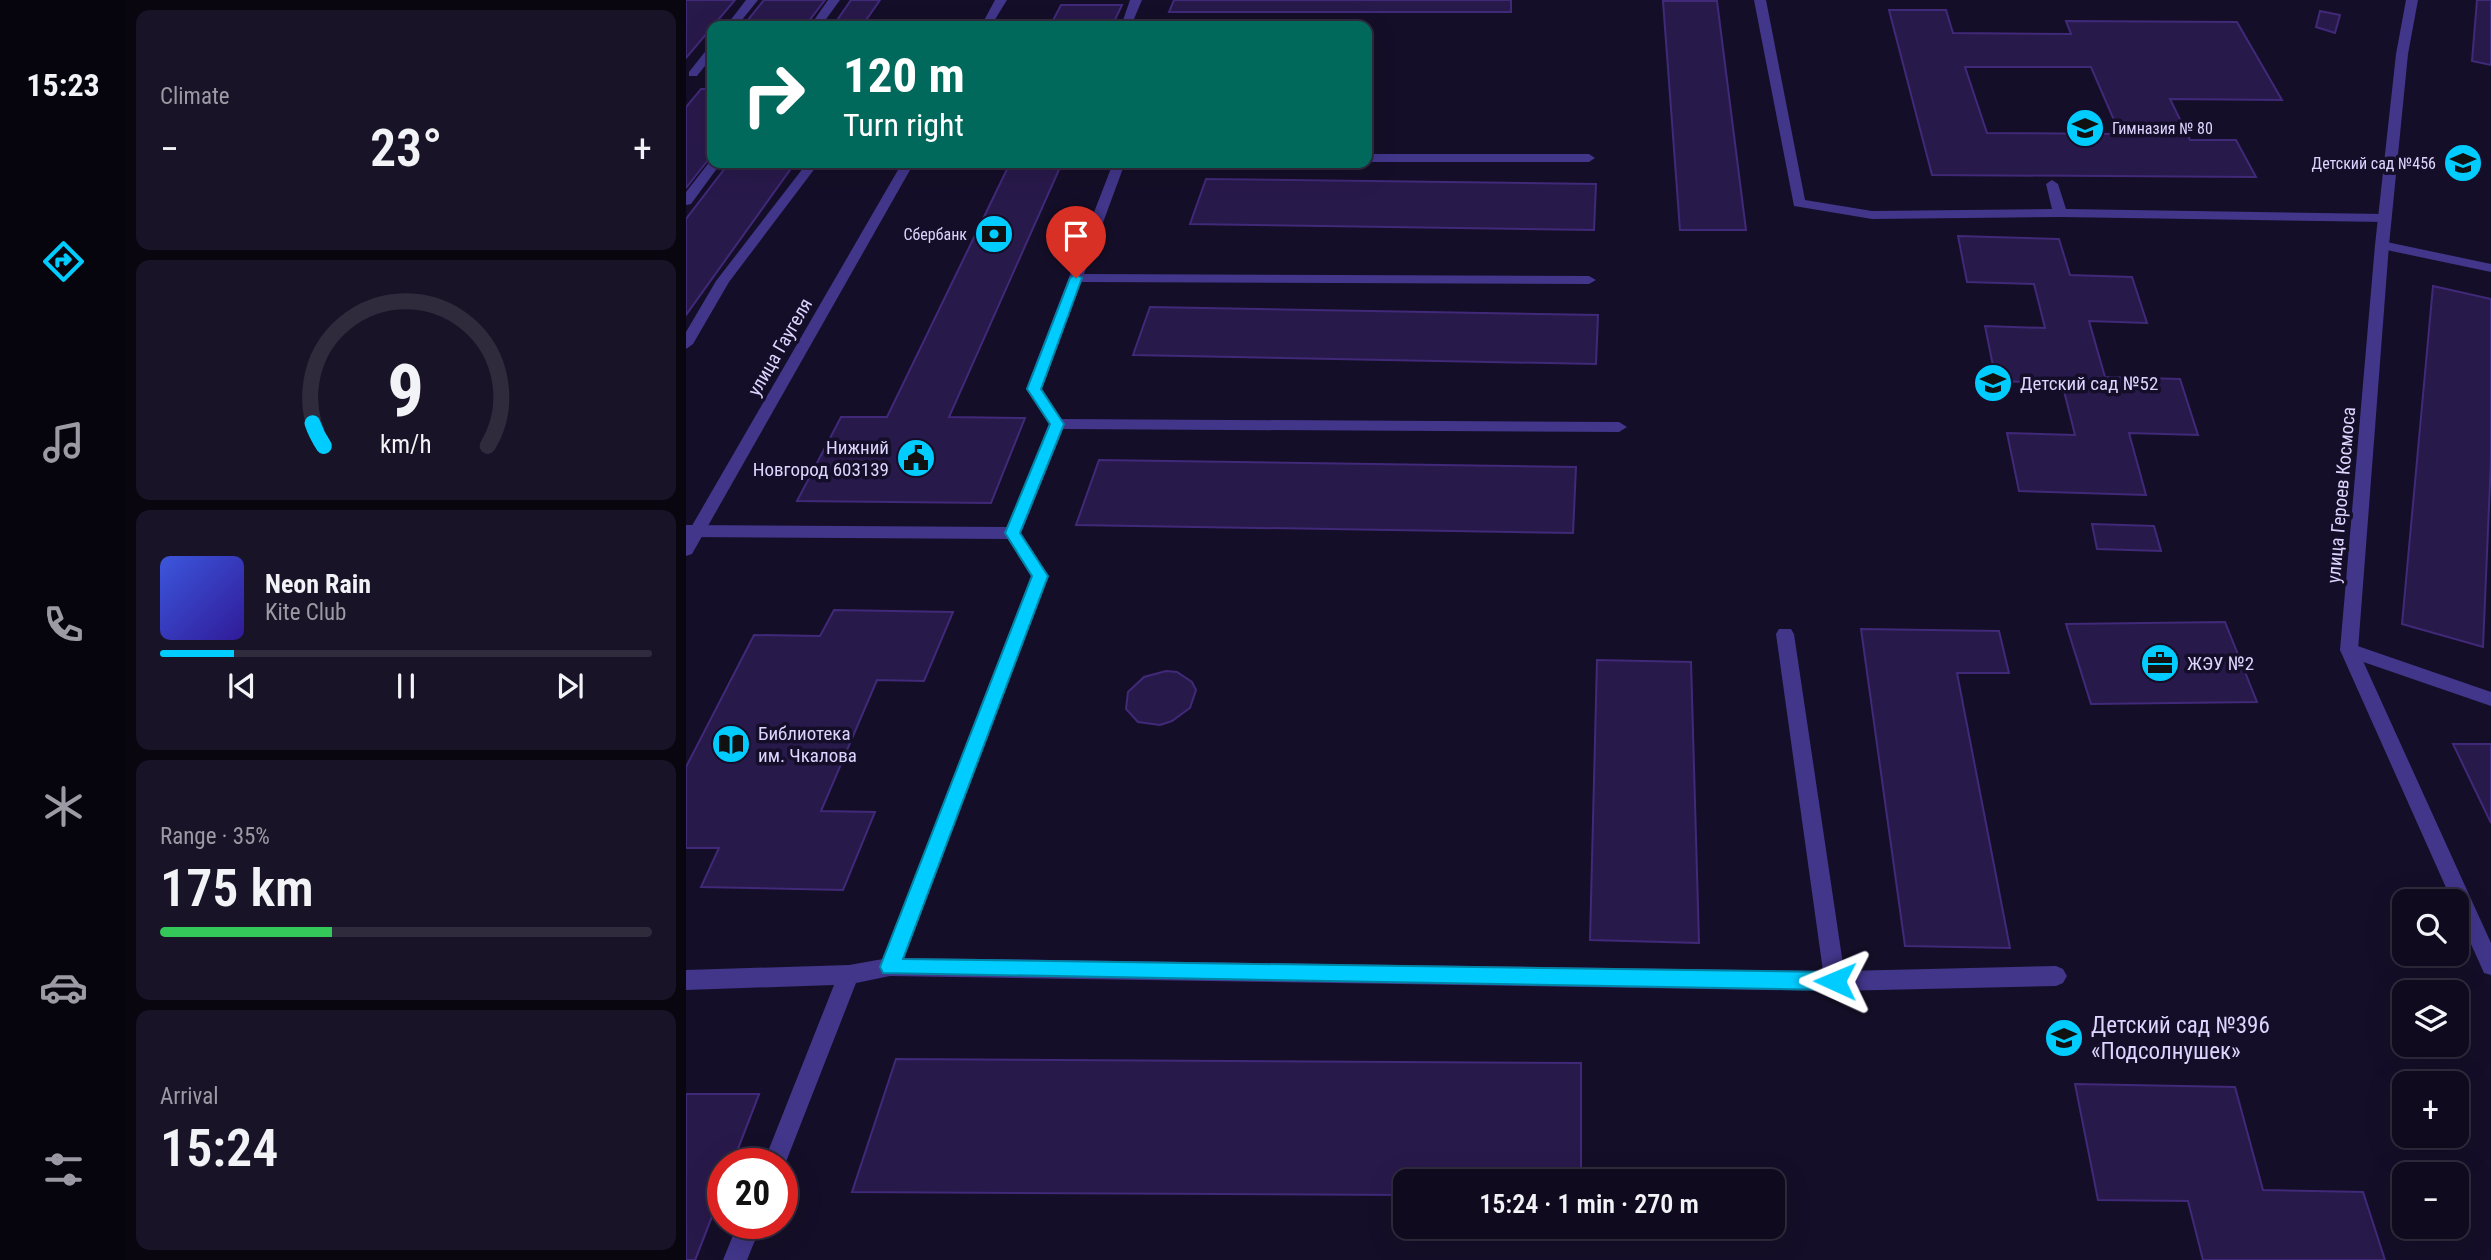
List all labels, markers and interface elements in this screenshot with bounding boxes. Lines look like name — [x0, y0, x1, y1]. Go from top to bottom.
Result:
text: 120 m — [843, 47, 965, 104]
icon: right — [728, 49, 819, 140]
text: 15:23 — [26, 66, 100, 104]
text: Climate — [160, 83, 230, 110]
text: Turn right — [843, 106, 964, 144]
school or university icon: Гимназия № 80 — [2064, 107, 2106, 149]
text: 23° — [370, 118, 442, 179]
place label: Гимназия № 80 — [2112, 119, 2213, 138]
text: − — [160, 127, 179, 171]
text: + — [633, 127, 652, 171]
school or university icon: Детский сад №456 — [2442, 142, 2484, 184]
place label: Детский сад №456 — [2312, 154, 2436, 173]
pin — [1046, 206, 1106, 278]
bank icon: Сбербанк — [973, 213, 1015, 255]
icon: arrive — [1057, 217, 1095, 255]
place label: Сбербанк — [904, 225, 967, 244]
icon: directions — [39, 237, 88, 286]
street label: улица Гаугеля — [743, 294, 817, 400]
text: 9 — [388, 348, 424, 434]
school or university icon: Детский сад №52 — [1972, 362, 2014, 404]
place label: Детский сад №52 — [2020, 372, 2158, 395]
street label: улица Героев Космоса — [2322, 406, 2360, 584]
icon: music — [39, 418, 88, 467]
text: km/h — [380, 430, 432, 459]
place label: Нижний Новгород 603139 — [753, 436, 889, 481]
public building icon: Нижний Новгород 603139 — [895, 437, 937, 479]
text: Neon Rain — [265, 569, 371, 599]
text: Kite Club — [265, 599, 346, 626]
icon: phone — [39, 600, 88, 649]
office icon: ЖЭУ №2 — [2139, 642, 2181, 684]
place label: ЖЭУ №2 — [2187, 652, 2254, 675]
icon: previous — [223, 667, 261, 705]
icon: pause — [387, 667, 425, 705]
icon: next — [551, 667, 589, 705]
place label: Библиотека им. Чкалова — [758, 722, 857, 767]
library icon: Библиотека им. Чкалова — [710, 723, 752, 765]
icon: climate — [39, 782, 88, 831]
text: Range · 35% — [160, 823, 270, 850]
text: 175 km — [160, 858, 314, 919]
map controls — [2392, 889, 2469, 1239]
button: search — [2392, 889, 2469, 966]
position arrow — [1798, 944, 1872, 1018]
icon: car — [39, 963, 88, 1012]
button: layers — [2392, 980, 2469, 1057]
place label: Детский сад №396 «Подсолнушек» — [2091, 1012, 2270, 1065]
school or university icon: Детский сад №396 «Подсолнушек» — [2043, 1017, 2085, 1059]
button: + — [2392, 1071, 2469, 1148]
text: Arrival — [160, 1083, 219, 1110]
text: 15:24 — [160, 1118, 278, 1179]
icon: filters — [39, 1145, 88, 1194]
speed limit sign: 20 — [707, 1148, 798, 1239]
button: − — [2392, 1162, 2469, 1239]
text: 15:24 · 1 min · 270 m — [1479, 1189, 1699, 1219]

